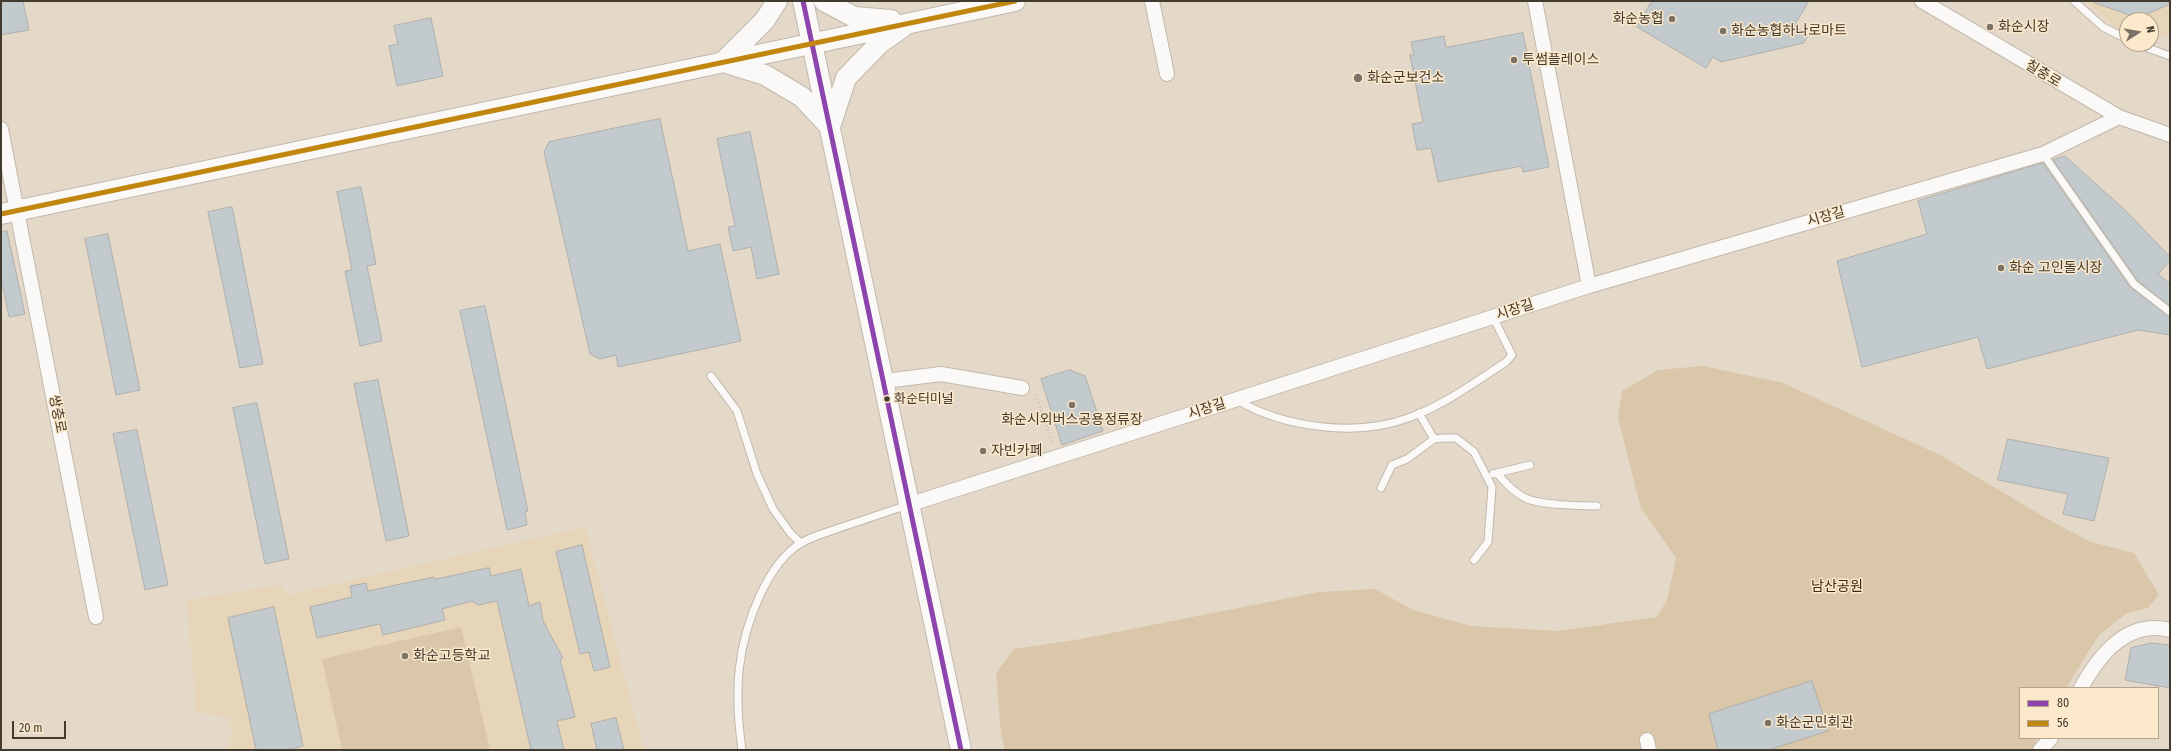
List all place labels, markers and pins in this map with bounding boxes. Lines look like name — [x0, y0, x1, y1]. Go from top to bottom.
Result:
place label: 화순농협 — [1612, 11, 1664, 27]
marker: 화순농협 — [1667, 14, 1677, 24]
place label: 화순시장 — [1998, 19, 2050, 35]
marker: 화순시장 — [1985, 22, 1995, 32]
place label: 화순농협하나로마트 — [1731, 23, 1847, 39]
marker: 화순농협하나로마트 — [1718, 26, 1728, 36]
place label: 투썸플레이스 — [1522, 52, 1599, 68]
marker: 투썸플레이스 — [1509, 55, 1519, 65]
place label: 화순군보건소 — [1367, 70, 1444, 86]
marker: 화순군보건소 — [1352, 72, 1364, 84]
place label: 화순 고인돌시장 — [2009, 260, 2102, 276]
marker: 화순 고인돌시장 — [1996, 263, 2006, 273]
place label: 화순터미널 — [894, 391, 954, 407]
marker: 화순터미널 — [882, 394, 892, 404]
marker: 화순시외버스공용정류장 — [1067, 400, 1077, 410]
place label: 화순시외버스공용정류장 — [1001, 412, 1143, 428]
place label: 자빈카페 — [991, 443, 1043, 459]
marker: 자빈카페 — [978, 446, 988, 456]
place label: 화순고등학교 — [413, 648, 490, 664]
marker: 화순고등학교 — [400, 651, 410, 661]
place label: 화순군민회관 — [1776, 715, 1853, 731]
marker: 화순군민회관 — [1763, 718, 1773, 728]

